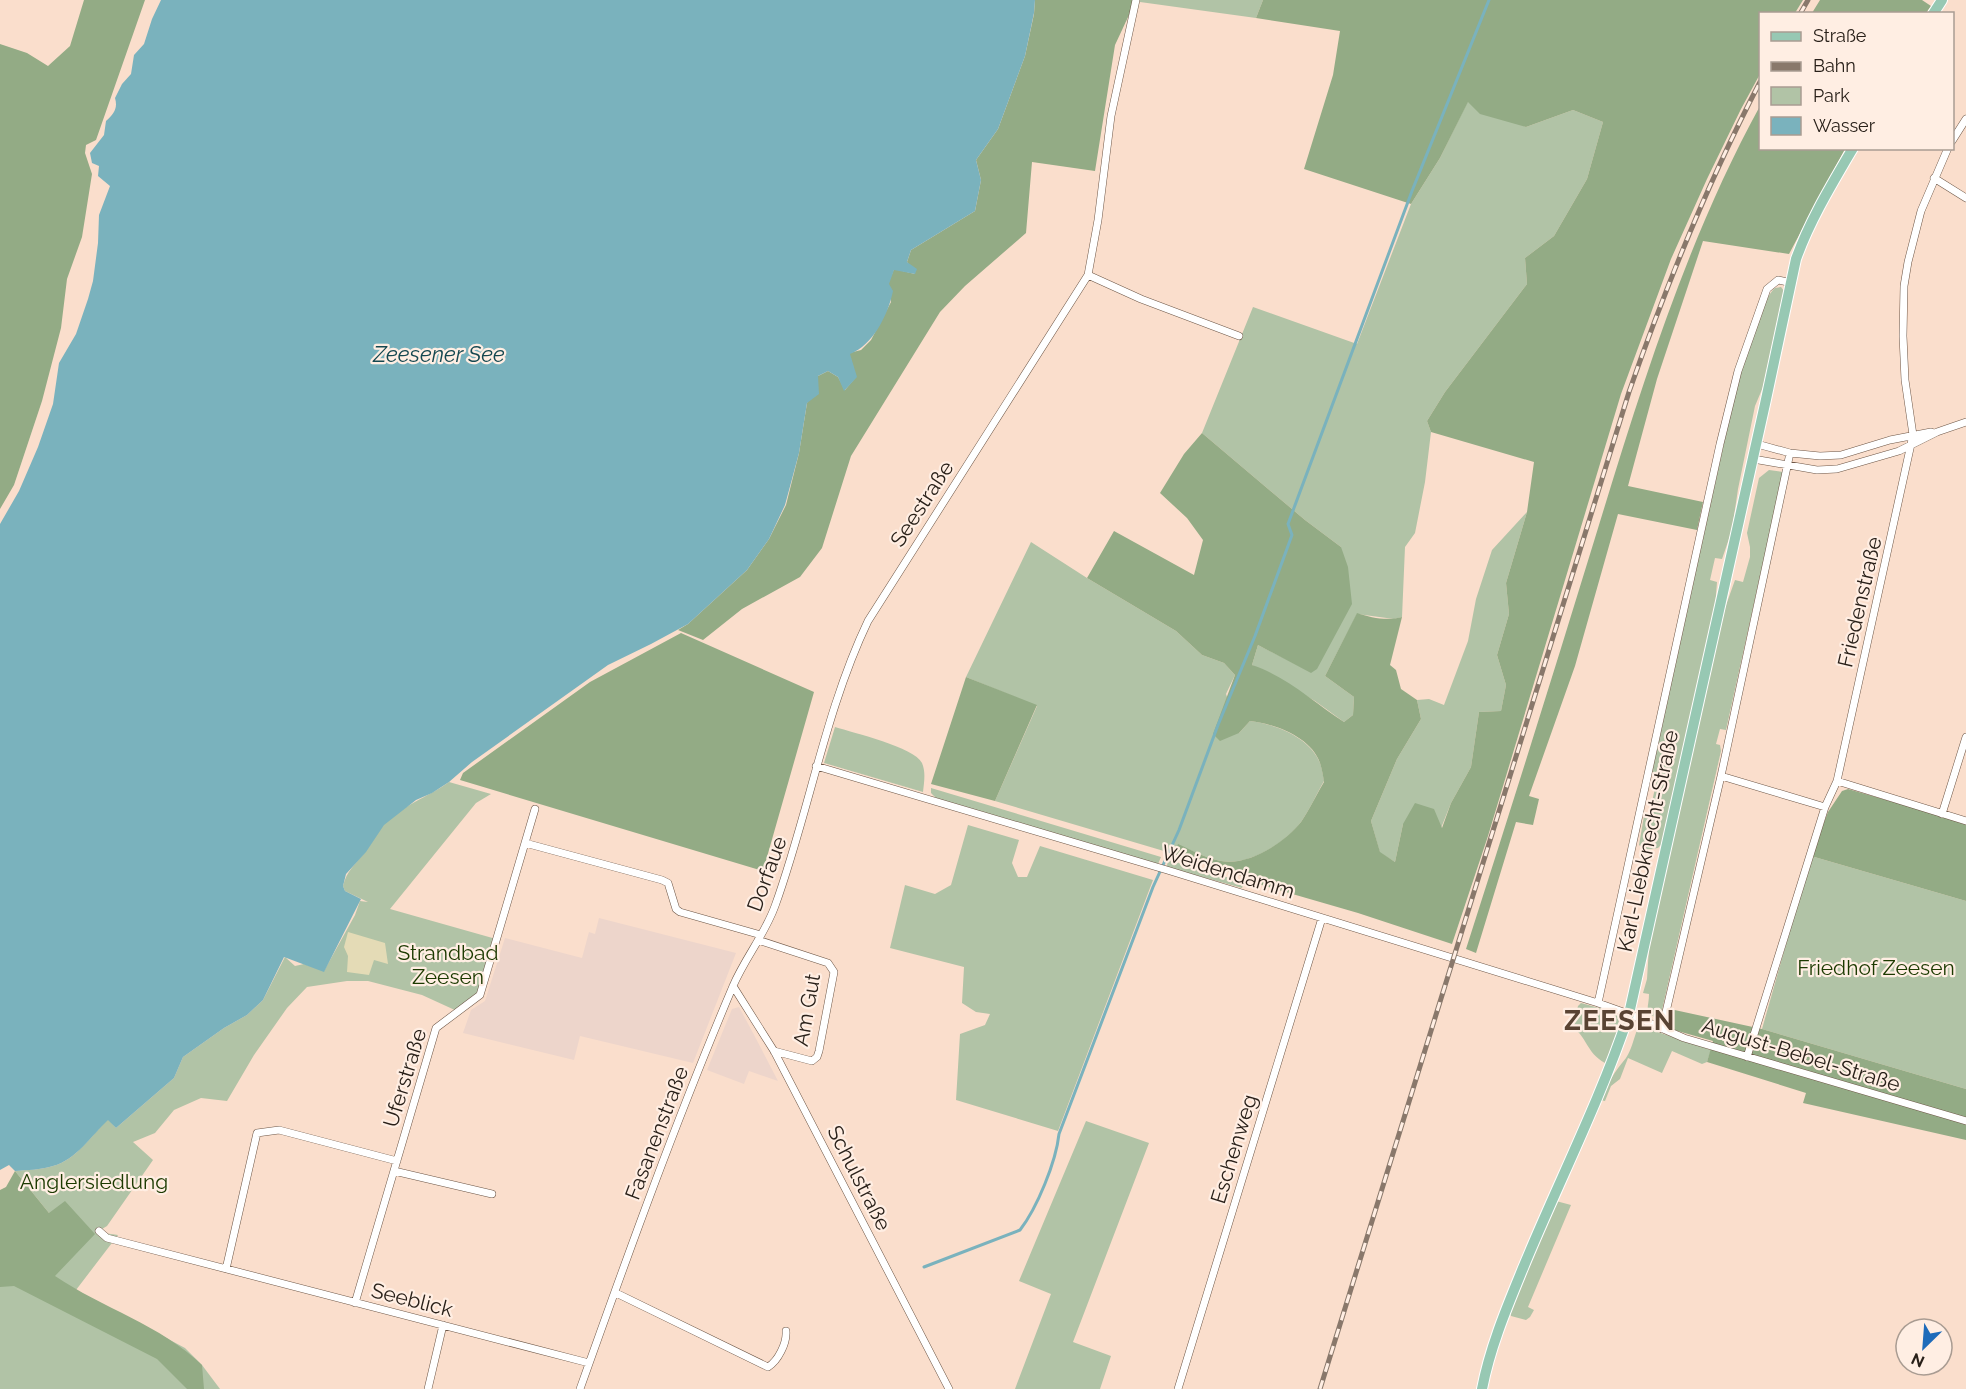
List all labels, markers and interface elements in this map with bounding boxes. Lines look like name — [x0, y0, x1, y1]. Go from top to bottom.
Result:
legend — [1759, 12, 1954, 150]
text: Straße — [1813, 25, 1867, 46]
text: Bahn — [1813, 55, 1856, 76]
text: Park — [1813, 85, 1850, 106]
text: Wasser — [1813, 115, 1876, 136]
water label: Zeesener See — [372, 341, 505, 367]
street label: Seestraße — [885, 456, 959, 551]
street label: Friedenstraße — [1832, 534, 1887, 670]
street label: Karl-Liebknecht-Straße — [1612, 728, 1683, 954]
street label: Dorfaue — [741, 833, 792, 915]
street label: Weidendamm — [1158, 839, 1298, 904]
park label: Strandbad Zeesen — [397, 940, 499, 989]
park label: Friedhof Zeesen — [1797, 955, 1955, 980]
street label: Am Gut — [788, 972, 825, 1048]
district label: ZEESEN — [1564, 1005, 1676, 1036]
street label: August-Bebel-Straße — [1699, 1012, 1903, 1097]
street label: Uferstraße — [378, 1025, 431, 1130]
street label: Fasanenstraße — [620, 1063, 693, 1203]
street label: Eschenweg — [1205, 1091, 1262, 1207]
street label: Schulstraße — [822, 1121, 897, 1234]
park label: Anglersiedlung — [20, 1169, 168, 1194]
street label: Seeblick — [369, 1277, 456, 1322]
north arrow — [1894, 1317, 1954, 1377]
text: N — [1908, 1349, 1927, 1371]

